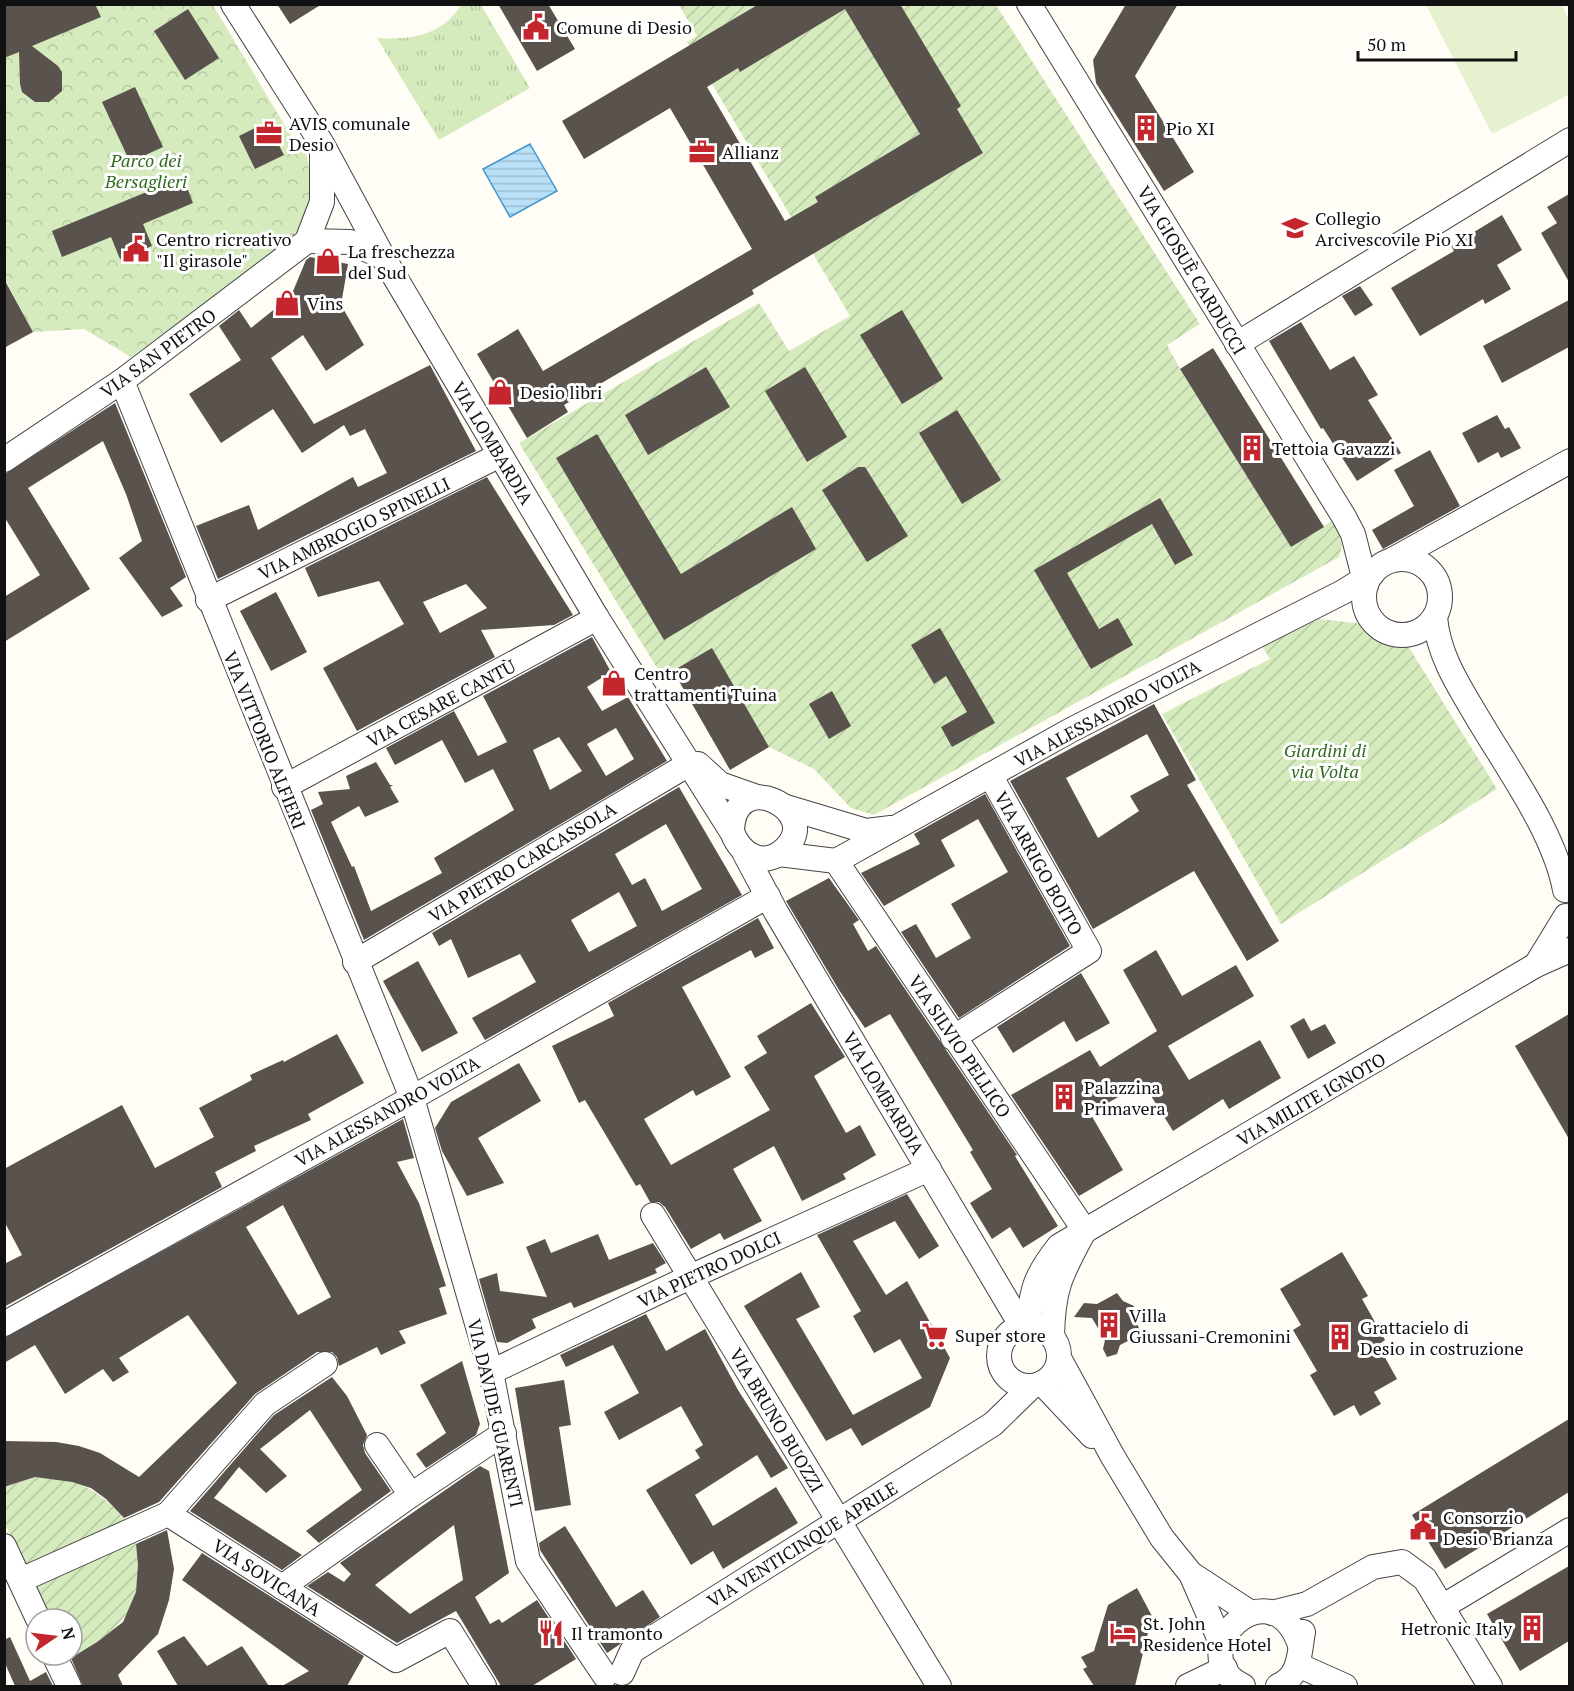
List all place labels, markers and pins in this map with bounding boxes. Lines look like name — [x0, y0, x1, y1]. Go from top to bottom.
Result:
public building icon: Comune di Desio — [521, 12, 551, 42]
place label: Comune di Desio — [556, 15, 692, 39]
place label: AVIS comunale Desio — [289, 111, 410, 156]
building icon: Pio XI — [1131, 113, 1161, 143]
place label: Pio XI — [1166, 116, 1215, 140]
office icon: AVIS comunale Desio — [254, 118, 284, 148]
office icon: Allianz — [687, 137, 717, 167]
place label: Allianz — [722, 140, 779, 164]
place label: Collegio Arcivescovile Pio XI — [1315, 206, 1474, 251]
school or university icon: Collegio Arcivescovile Pio XI — [1280, 213, 1310, 243]
place label: Centro ricreativo "Il girasole" — [156, 227, 291, 272]
public building icon: Centro ricreativo "Il girasole" — [121, 234, 151, 264]
place label: La freschezza del Sud — [348, 239, 455, 284]
shop icon: La freschezza del Sud — [313, 246, 343, 276]
shop icon: Vins — [272, 288, 302, 318]
place label: Vins — [307, 291, 343, 315]
shop icon: Desio libri — [485, 377, 515, 407]
place label: Desio libri — [520, 380, 602, 404]
building icon: Tettoia Gavazzi — [1237, 433, 1267, 463]
place label: Tettoia Gavazzi — [1272, 436, 1396, 460]
place label: Centro trattamenti Tuina — [634, 661, 777, 706]
shop icon: Centro trattamenti Tuina — [599, 668, 629, 698]
place label: Palazzina Primavera — [1084, 1075, 1166, 1120]
building icon: Palazzina Primavera — [1049, 1082, 1079, 1112]
place label: Villa Giussani-Cremonini — [1129, 1303, 1291, 1348]
building icon: Villa Giussani-Cremonini — [1094, 1310, 1124, 1340]
place label: Grattacielo di Desio in costruzione — [1360, 1315, 1523, 1360]
supermarket icon: Super store — [920, 1320, 950, 1350]
building icon: Grattacielo di Desio in costruzione — [1325, 1322, 1355, 1352]
place label: Super store — [955, 1323, 1046, 1347]
place label: Consorzio Desio Brianza — [1443, 1505, 1553, 1550]
public building icon: Consorzio Desio Brianza — [1408, 1512, 1438, 1542]
place label: St. John Residence Hotel — [1143, 1611, 1272, 1656]
building icon: Hetronic Italy — [1517, 1613, 1547, 1643]
place label: Hetronic Italy — [1401, 1616, 1513, 1640]
restaurant icon: Il tramonto — [536, 1618, 566, 1648]
hotel icon: St. John Residence Hotel — [1108, 1618, 1138, 1648]
place label: Il tramonto — [571, 1621, 663, 1645]

